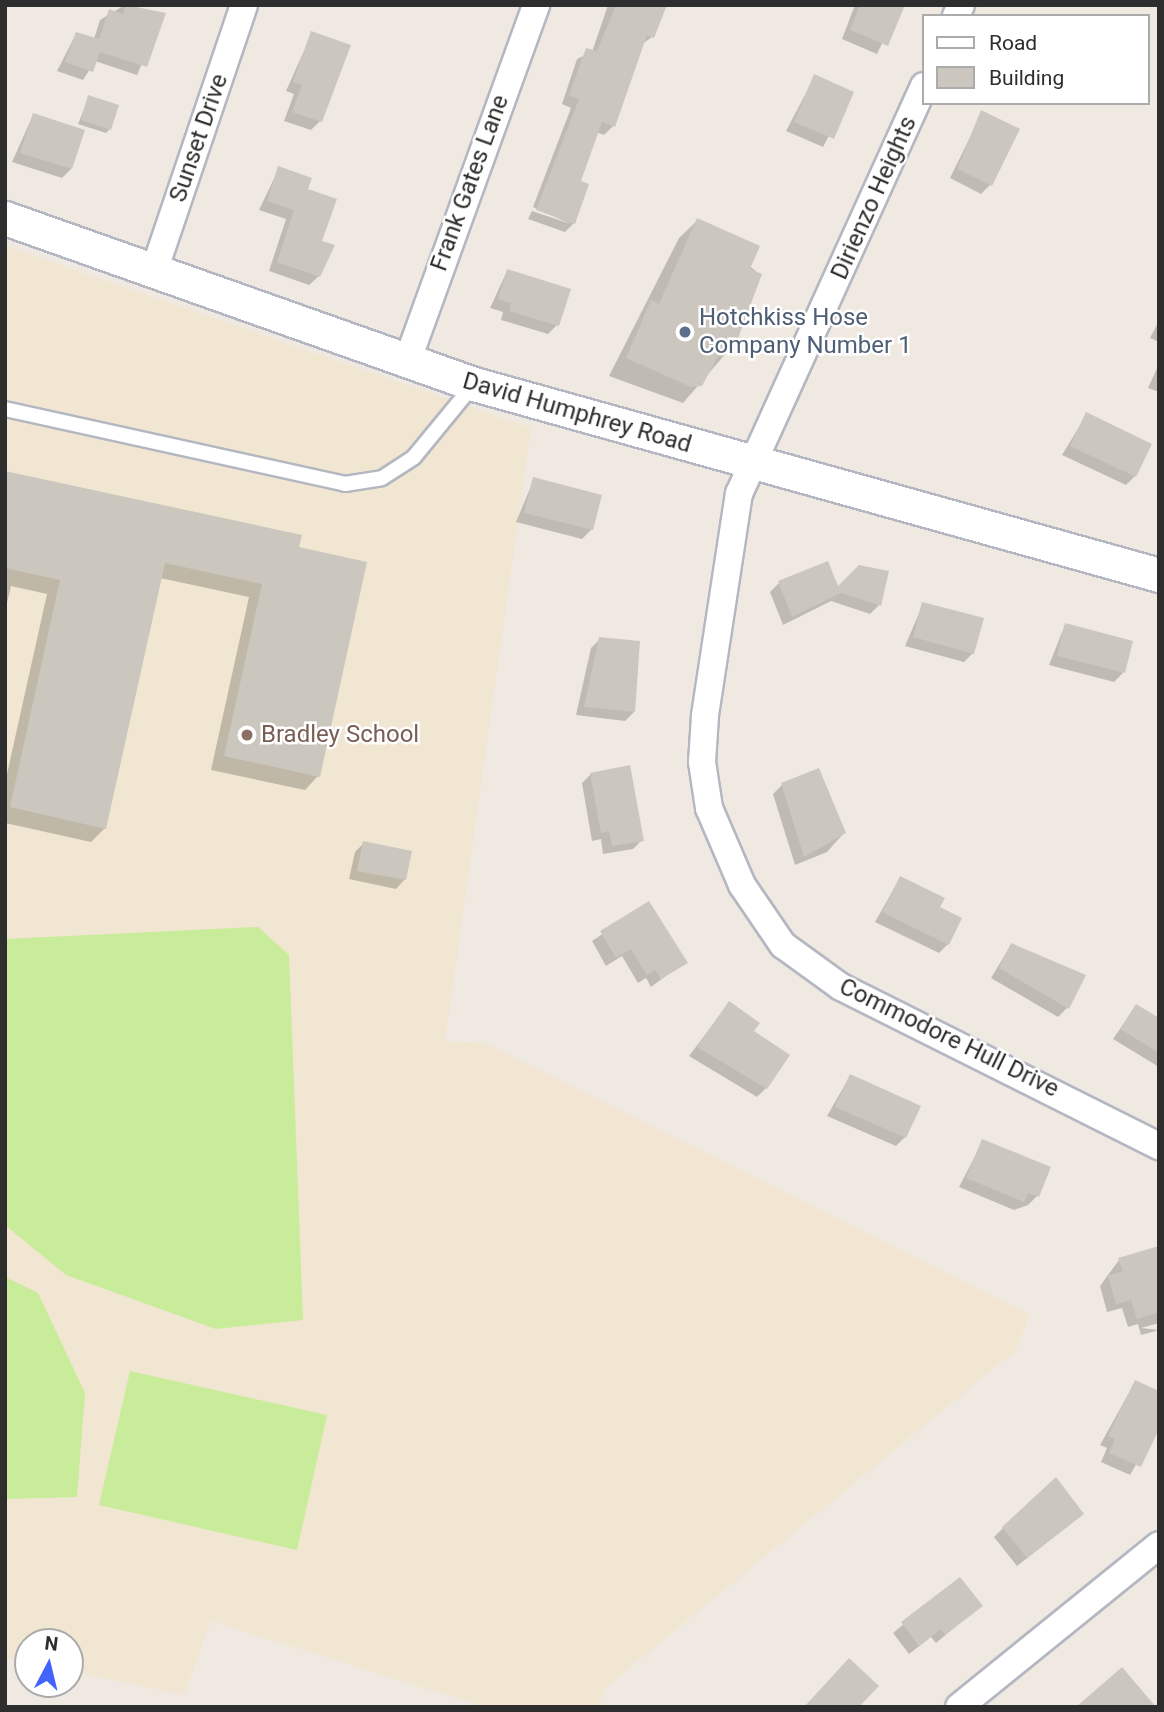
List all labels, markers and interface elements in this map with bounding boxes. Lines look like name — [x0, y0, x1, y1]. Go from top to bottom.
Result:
legend — [922, 14, 1150, 105]
text: Road — [989, 31, 1037, 55]
text: Building — [989, 66, 1064, 90]
street label: Sunset Drive — [164, 70, 234, 206]
street label: Frank Gates Lane — [425, 91, 515, 275]
street label: Dirienzo Heights — [825, 112, 923, 284]
place label: Hotchkiss Hose Company Number 1 — [699, 304, 912, 360]
marker: Hotchkiss Hose Company Number 1 — [677, 324, 693, 340]
street label: David Humphrey Road — [459, 367, 695, 459]
place label: Bradley School — [261, 721, 419, 749]
marker: Bradley School — [239, 727, 255, 743]
street label: Commodore Hull Drive — [834, 972, 1064, 1104]
north arrow — [14, 1628, 84, 1698]
text: N — [43, 1631, 59, 1656]

